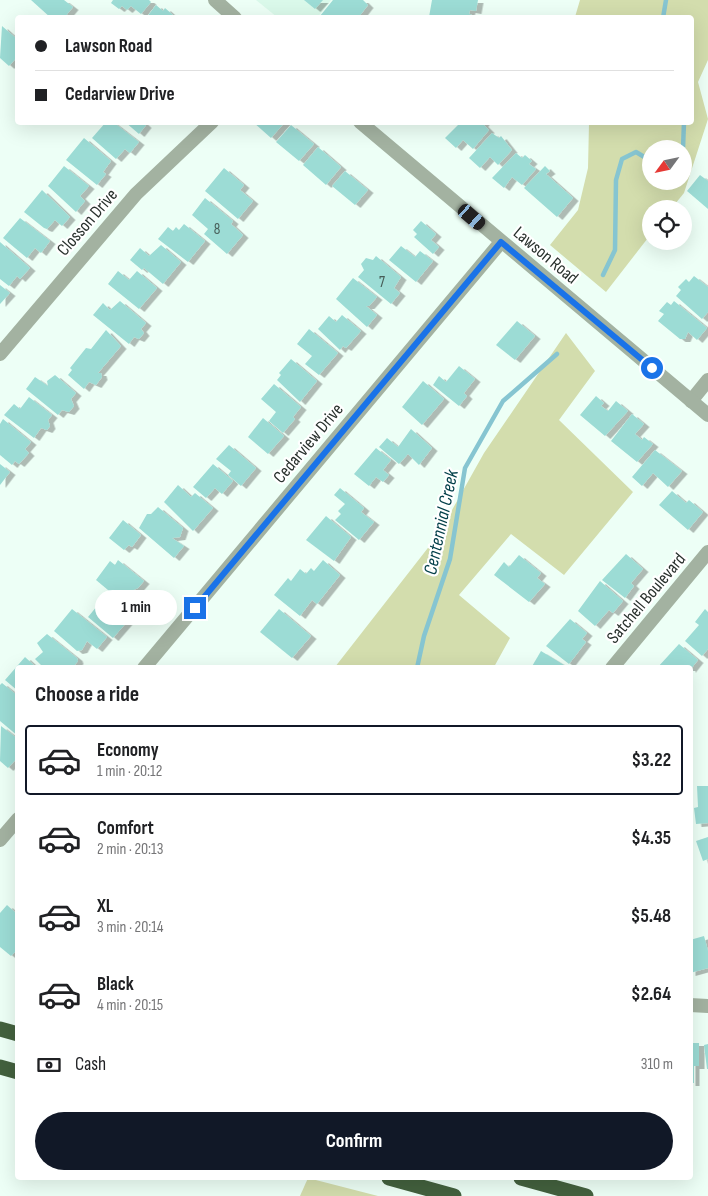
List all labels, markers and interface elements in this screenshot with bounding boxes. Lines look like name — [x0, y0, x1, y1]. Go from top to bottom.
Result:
text: Lawson Road — [65, 35, 152, 58]
text: Cedarview Drive — [65, 83, 175, 106]
north arrow — [642, 140, 692, 190]
map controls — [642, 140, 692, 250]
street label: Closson Drive — [53, 185, 122, 260]
button: locate — [642, 200, 692, 250]
car — [455, 201, 488, 233]
house number: 8 — [214, 220, 220, 239]
street label: Lawson Road — [509, 222, 582, 289]
house number: 7 — [379, 273, 385, 292]
route start — [641, 357, 663, 379]
street label: Cedarview Drive — [269, 399, 348, 487]
water label: Centennial Creek — [419, 467, 464, 577]
street label: Satchell Boulevard — [603, 549, 690, 648]
callout: 1 min — [95, 590, 178, 626]
route end — [184, 597, 206, 619]
text: 1 min — [121, 598, 151, 617]
text: Choose a ride — [35, 681, 139, 708]
icon: car — [37, 738, 82, 783]
text: Economy — [97, 739, 159, 762]
text: $3.22 — [631, 749, 671, 772]
text: 1 min · 20:12 — [97, 762, 162, 781]
icon: car — [37, 816, 82, 861]
text: Comfort — [97, 817, 154, 840]
text: $4.35 — [631, 827, 671, 850]
text: 2 min · 20:13 — [97, 840, 163, 859]
icon: car — [37, 894, 82, 939]
text: XL — [97, 895, 113, 918]
text: $5.48 — [631, 905, 671, 928]
text: 3 min · 20:14 — [97, 918, 163, 937]
icon: car — [37, 972, 82, 1017]
text: Black — [97, 973, 134, 996]
text: $2.64 — [631, 983, 671, 1006]
text: 4 min · 20:15 — [97, 996, 163, 1015]
icon: cash — [35, 1051, 63, 1079]
text: Cash — [75, 1053, 106, 1076]
text: 310 m — [641, 1055, 673, 1074]
button: Confirm — [35, 1112, 673, 1170]

